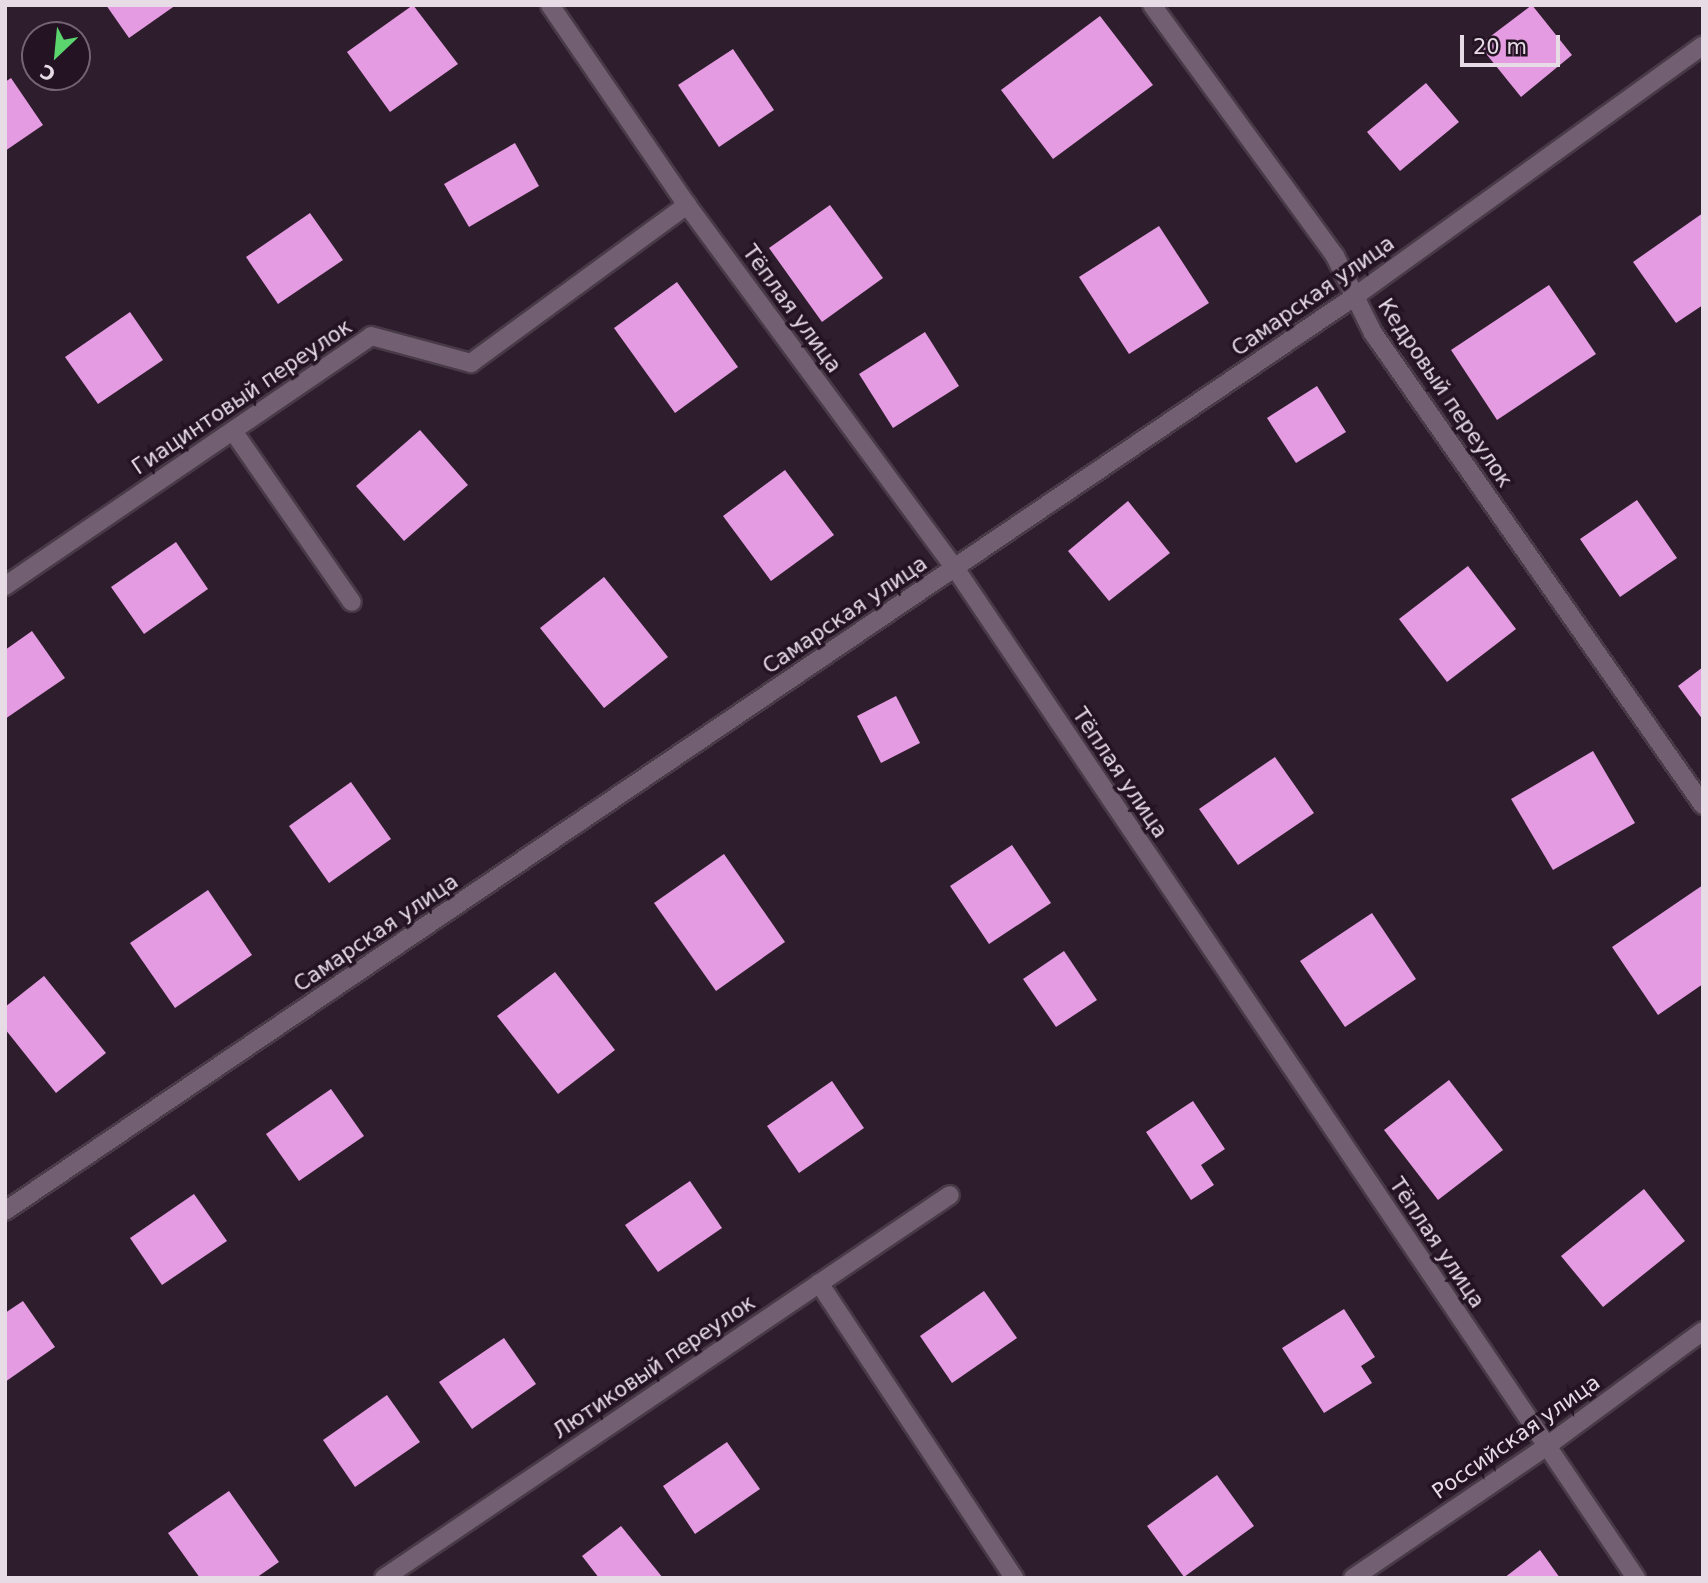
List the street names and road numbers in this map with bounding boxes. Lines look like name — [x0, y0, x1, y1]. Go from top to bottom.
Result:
street label: Самарская улица — [1227, 230, 1399, 362]
street label: Тёплая улица — [737, 240, 847, 378]
street label: Кедровый переулок — [1372, 294, 1518, 492]
street label: Гиацинтовый переулок — [127, 314, 357, 480]
street label: Самарская улица — [758, 551, 932, 679]
street label: Тёплая улица — [1067, 703, 1173, 843]
street label: Самарская улица — [289, 869, 463, 997]
street label: Тёплая улица — [1384, 1173, 1490, 1313]
street label: Лютиковый переулок — [548, 1290, 760, 1444]
street label: Российская улица — [1427, 1370, 1605, 1504]

